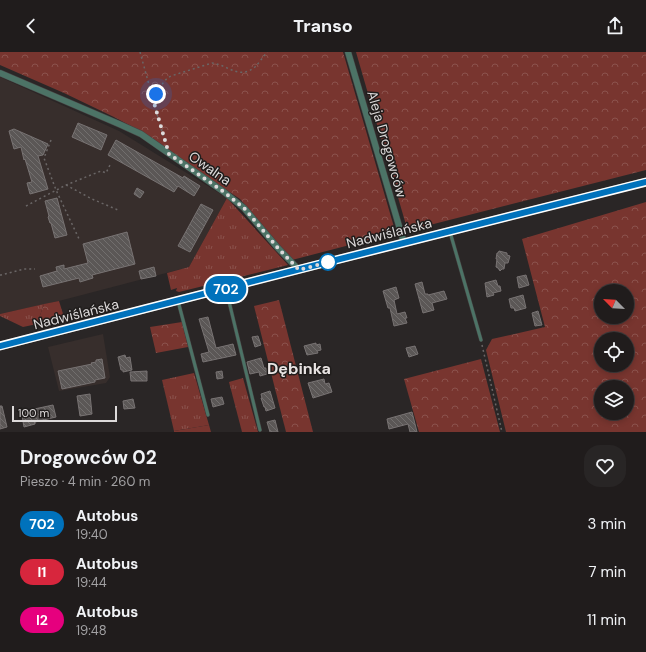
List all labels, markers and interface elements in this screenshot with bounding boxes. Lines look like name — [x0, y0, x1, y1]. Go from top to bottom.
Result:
text: Transo — [293, 14, 353, 38]
icon: back — [20, 15, 42, 37]
icon: share — [604, 15, 626, 37]
your location — [146, 84, 166, 104]
street label: Aleja Drogowców — [363, 88, 411, 200]
street label: Owalna — [185, 147, 235, 189]
street label: Nadwiślańska — [344, 214, 434, 252]
unlabelled marker — [319, 253, 337, 271]
line badge: 702 — [203, 276, 249, 302]
text: 702 — [213, 280, 239, 298]
north arrow — [594, 284, 634, 324]
map controls — [594, 284, 634, 420]
street label: Nadwiślańska — [31, 295, 121, 333]
button: locate — [594, 332, 634, 372]
district label: Dębinka — [267, 358, 331, 379]
button: layers — [594, 380, 634, 420]
scale bar — [12, 404, 117, 423]
text: 100 m — [18, 406, 49, 420]
text: Drogowców 02 — [20, 445, 157, 470]
button: heart — [584, 445, 626, 487]
text: Pieszo · 4 min · 260 m — [20, 473, 150, 490]
text: Autobus — [76, 506, 138, 526]
text: 3 min — [588, 514, 626, 534]
text: 702 — [29, 515, 55, 533]
text: 19:40 — [76, 526, 108, 543]
text: Autobus — [76, 554, 138, 574]
text: 7 min — [588, 562, 626, 582]
text: I1 — [38, 563, 46, 581]
text: 19:44 — [76, 574, 107, 591]
text: Autobus — [76, 602, 138, 622]
text: 11 min — [587, 610, 626, 630]
text: I2 — [36, 611, 48, 629]
text: 19:48 — [76, 622, 107, 639]

